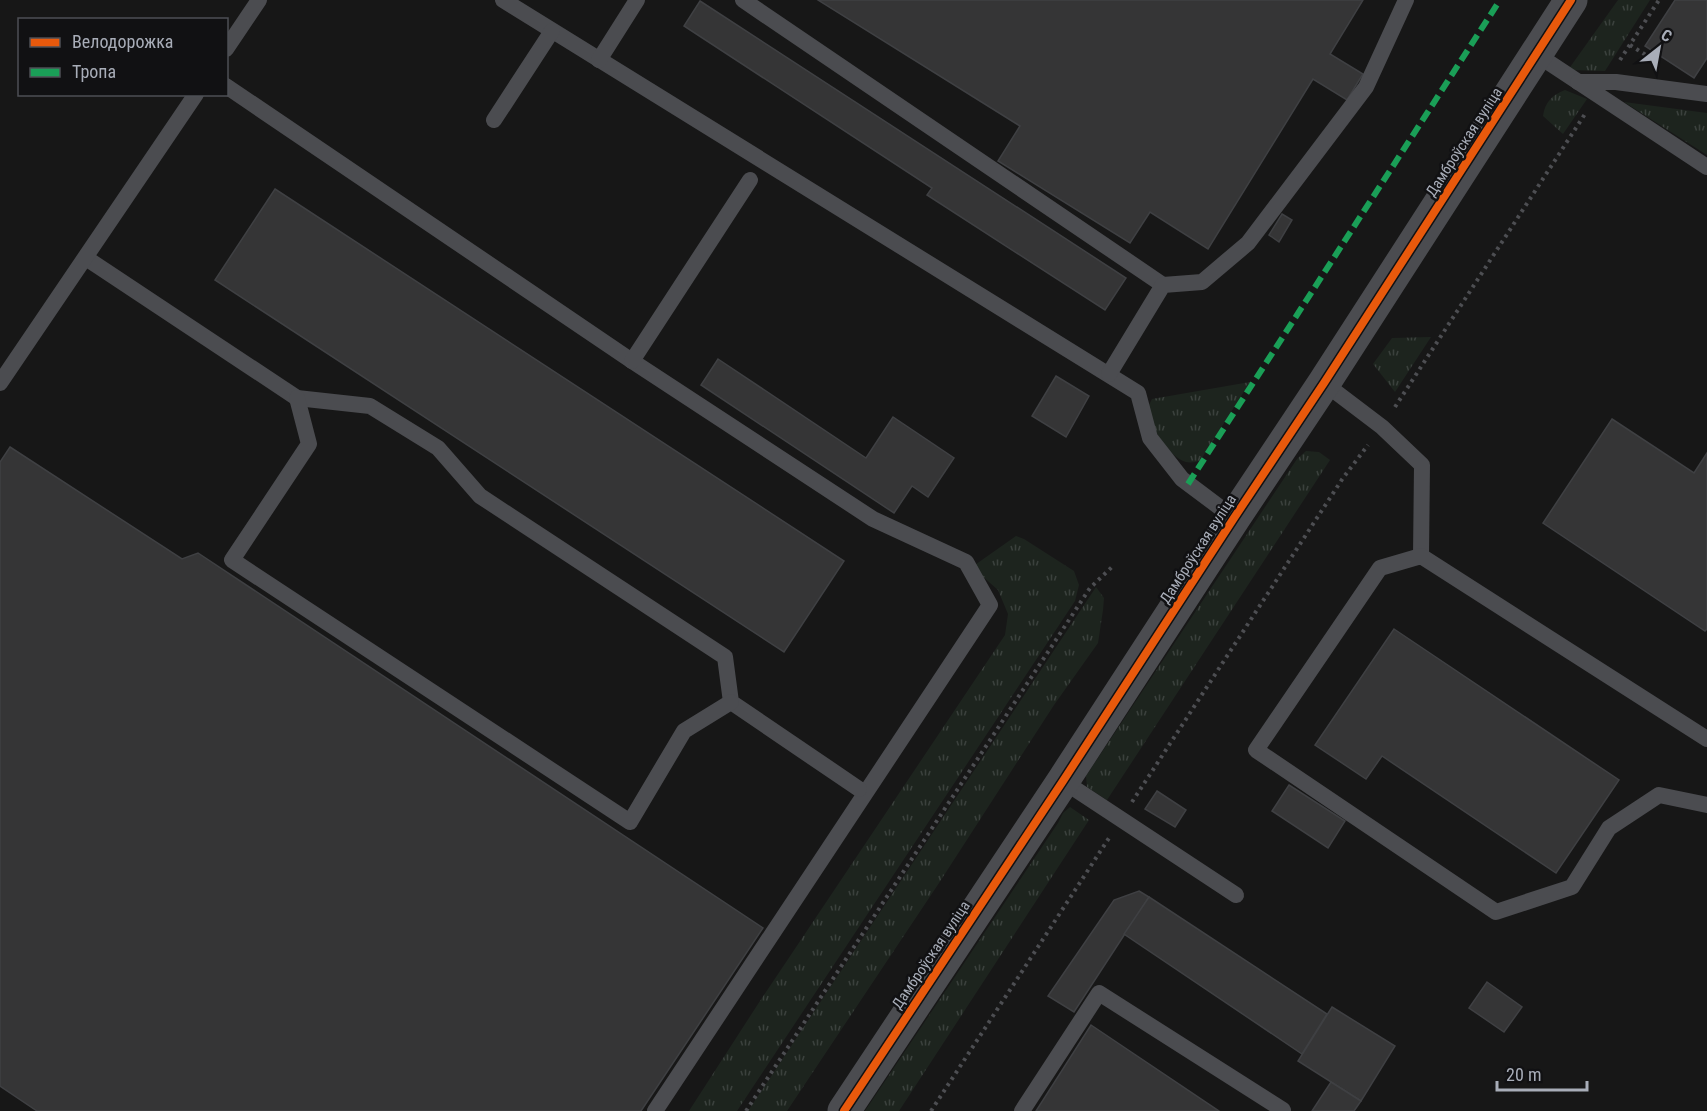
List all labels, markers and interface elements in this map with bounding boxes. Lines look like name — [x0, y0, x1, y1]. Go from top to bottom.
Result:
legend — [18, 18, 228, 96]
north arrow — [1629, 18, 1689, 78]
text: С — [1658, 25, 1675, 46]
text: Велодорожка — [72, 31, 173, 52]
text: Тропа — [72, 61, 116, 82]
street label: Дамброўская вуліца — [1422, 84, 1506, 200]
street label: Дамброўская вуліца — [1156, 491, 1240, 607]
street label: Дамброўская вуліца — [888, 898, 974, 1012]
scale bar — [1497, 1054, 1587, 1092]
text: 20 m — [1506, 1064, 1541, 1085]

